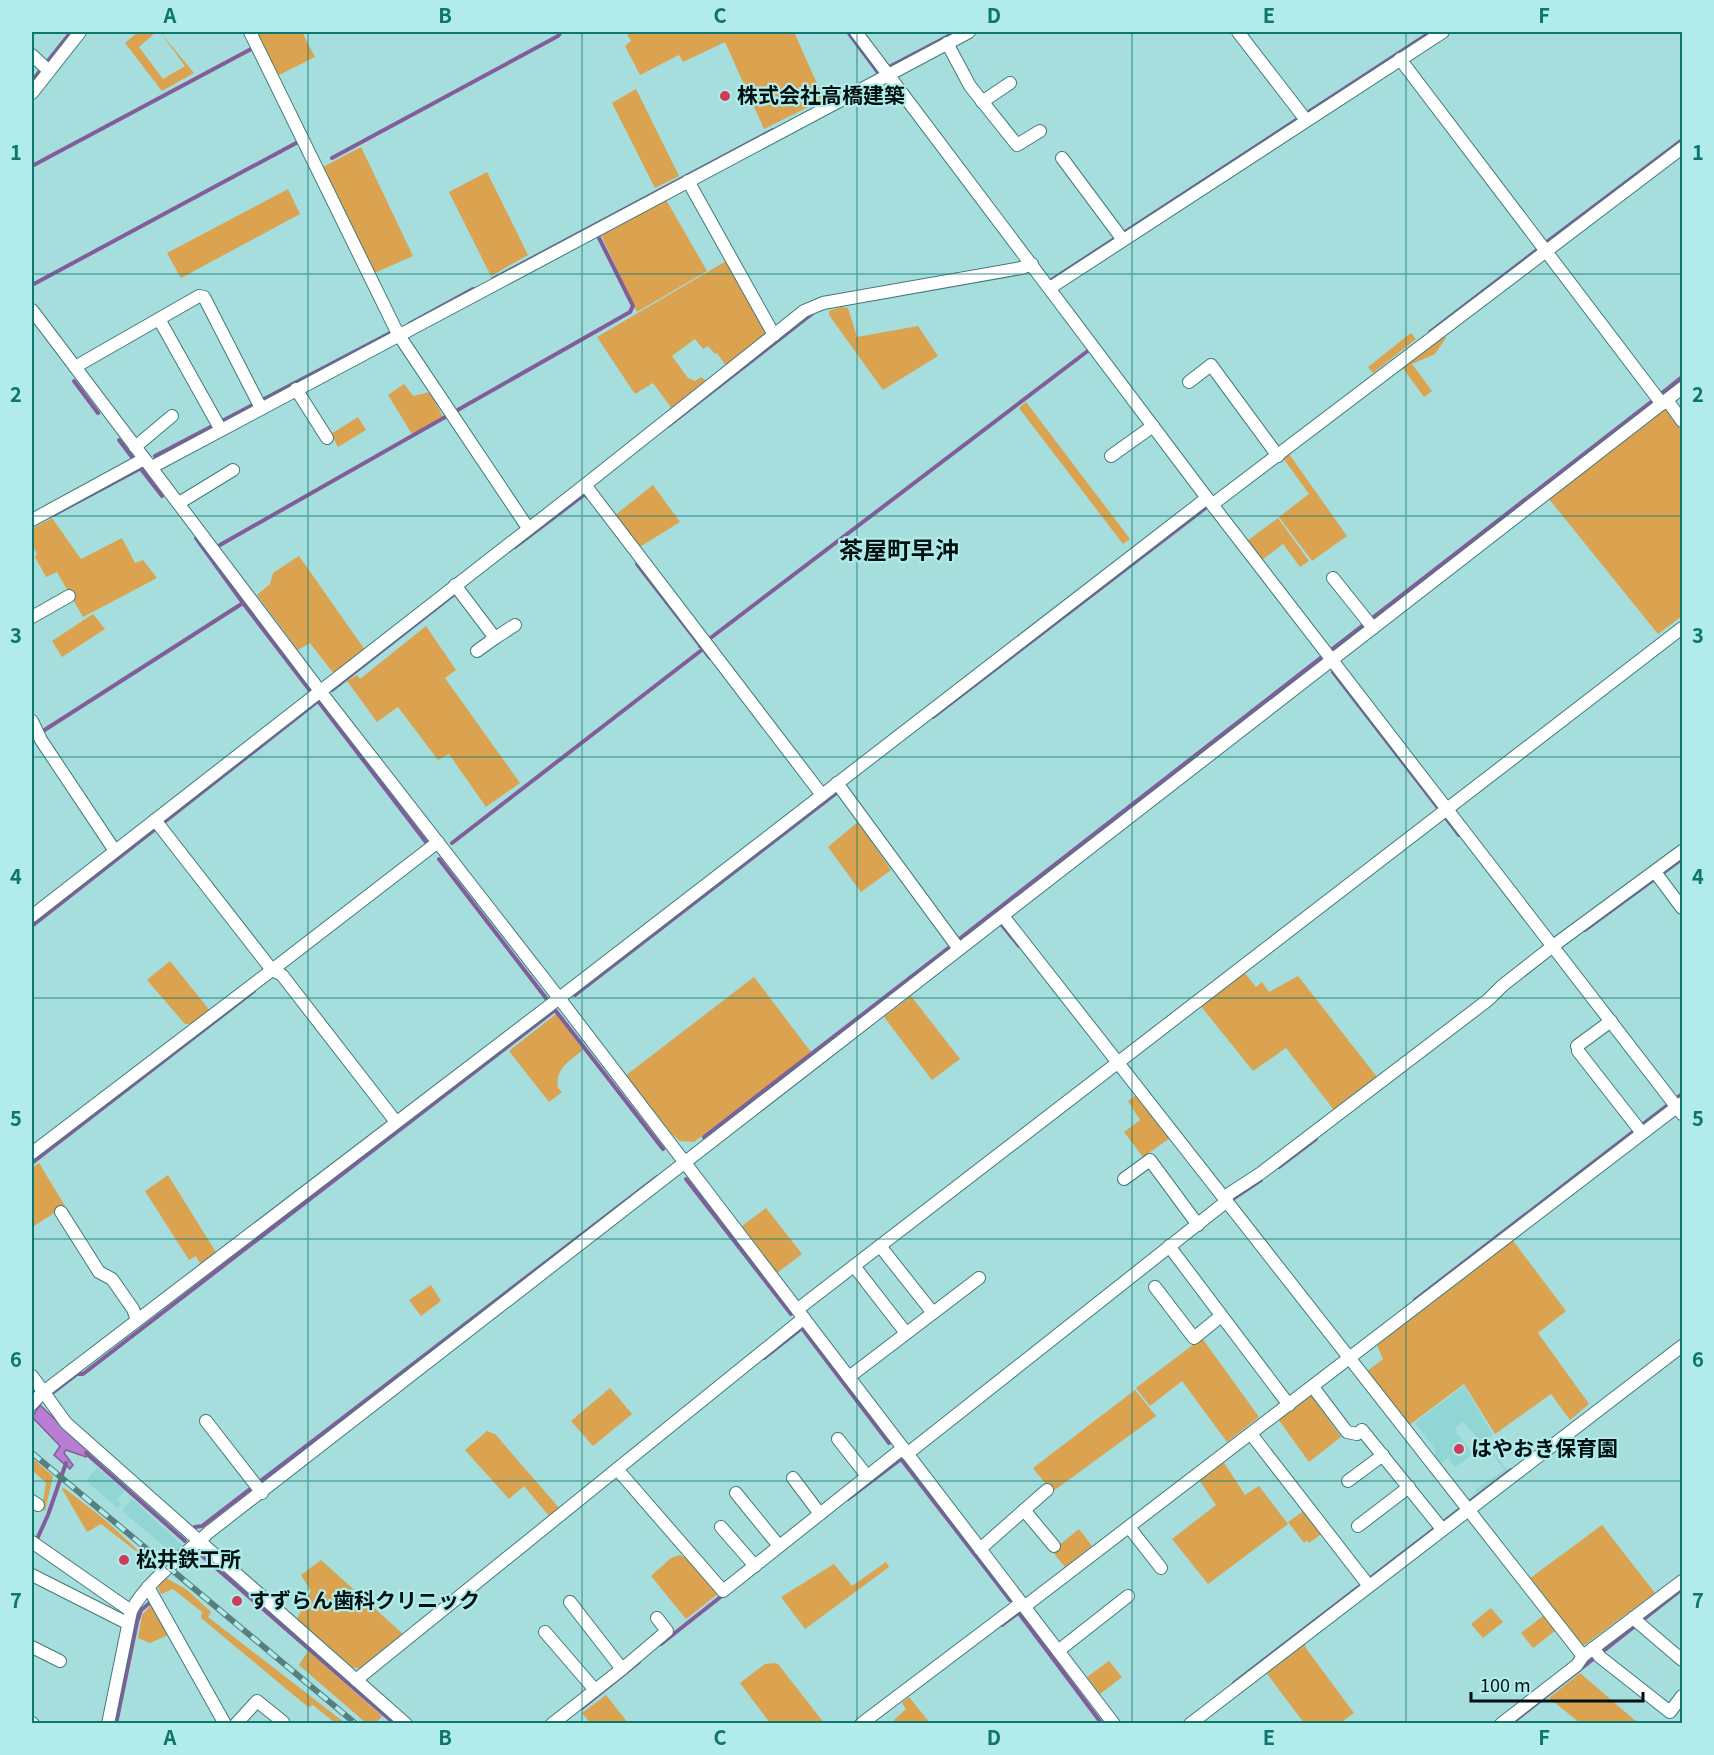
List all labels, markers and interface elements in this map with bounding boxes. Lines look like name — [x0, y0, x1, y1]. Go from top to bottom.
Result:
text: A — [163, 0, 177, 29]
text: B — [438, 0, 452, 29]
text: C — [713, 0, 727, 29]
text: D — [987, 0, 1001, 29]
text: E — [1263, 0, 1275, 29]
text: F — [1538, 0, 1550, 29]
place label: 株式会社高橋建築 — [737, 79, 905, 109]
marker: 株式会社高橋建築 — [718, 89, 732, 103]
text: 1 — [10, 137, 22, 166]
text: 1 — [1692, 137, 1704, 166]
text: 2 — [10, 379, 22, 408]
text: 2 — [1692, 379, 1704, 408]
district label: 茶屋町早沖 — [839, 531, 959, 566]
text: 3 — [10, 620, 22, 649]
text: 3 — [1692, 620, 1704, 649]
text: 4 — [10, 861, 22, 890]
text: 4 — [1692, 861, 1704, 890]
text: 5 — [10, 1103, 22, 1132]
text: 5 — [1692, 1103, 1704, 1132]
text: 6 — [10, 1344, 22, 1373]
text: 6 — [1692, 1344, 1704, 1373]
place label: はやおき保育園 — [1471, 1432, 1618, 1462]
marker: はやおき保育園 — [1452, 1442, 1466, 1456]
place label: 松井鉄工所 — [136, 1543, 241, 1573]
marker: 松井鉄工所 — [117, 1553, 131, 1567]
place label: すずらん歯科クリニック — [249, 1584, 480, 1614]
text: 7 — [10, 1585, 22, 1614]
text: 7 — [1692, 1585, 1704, 1614]
marker: すずらん歯科クリニック — [230, 1594, 244, 1608]
scale bar — [1471, 1665, 1644, 1703]
text: 100 m — [1480, 1671, 1531, 1697]
text: A — [163, 1722, 177, 1751]
text: B — [438, 1722, 452, 1751]
text: C — [713, 1722, 727, 1751]
text: D — [987, 1722, 1001, 1751]
text: E — [1263, 1722, 1275, 1751]
text: F — [1538, 1722, 1550, 1751]

